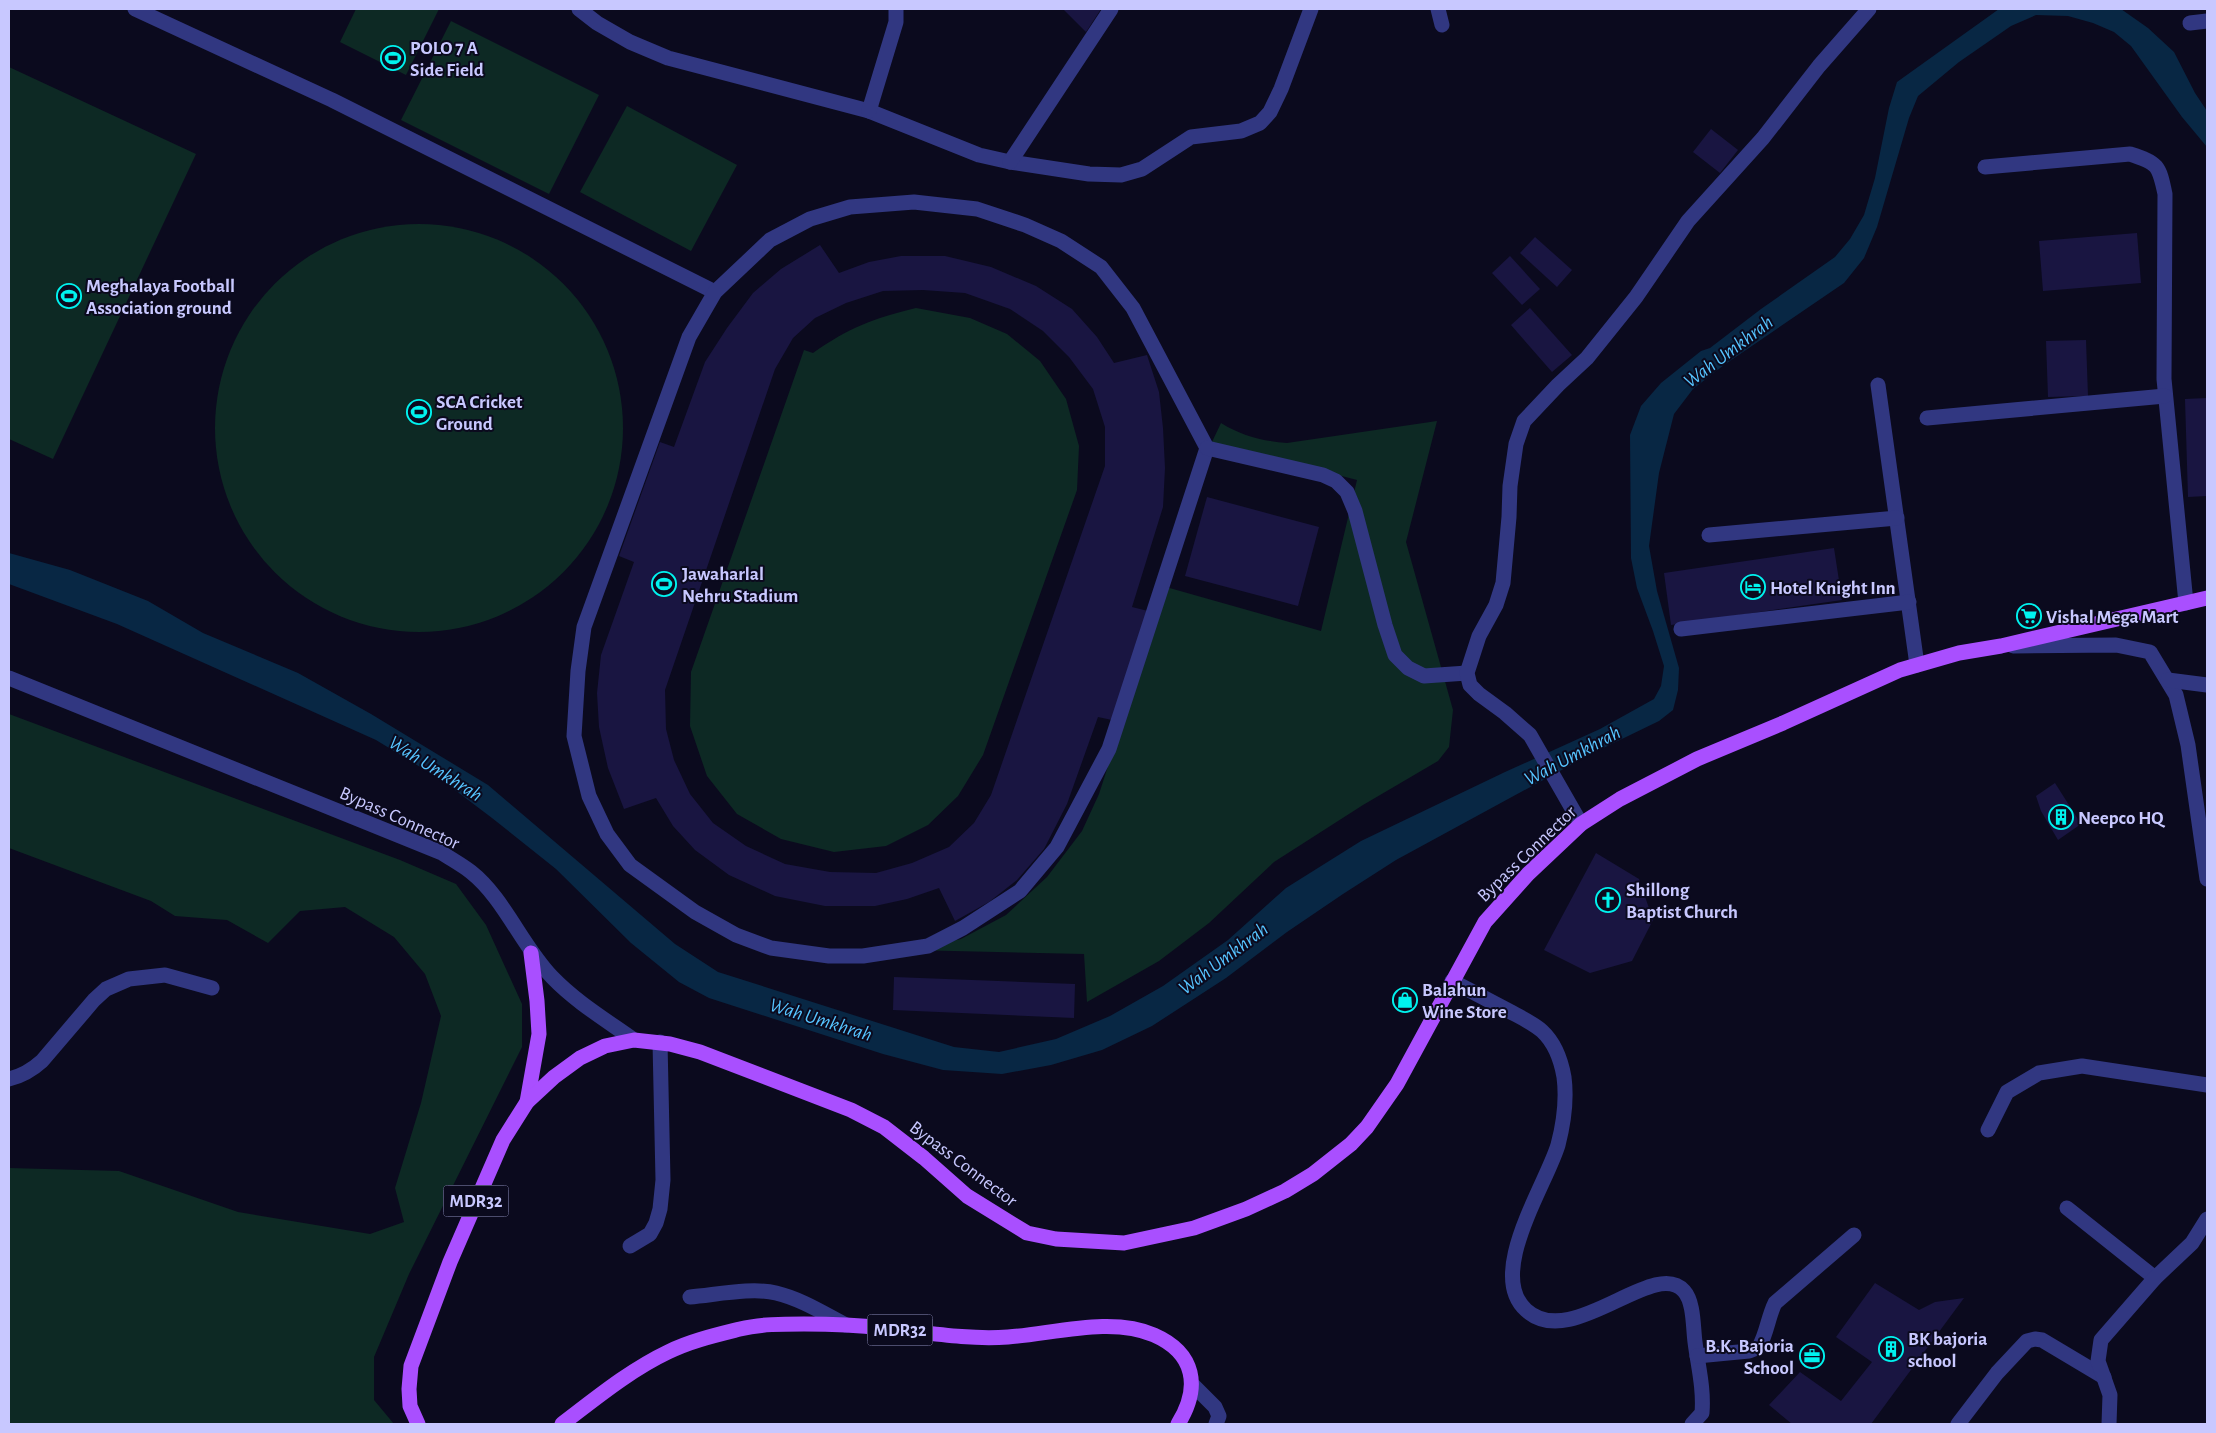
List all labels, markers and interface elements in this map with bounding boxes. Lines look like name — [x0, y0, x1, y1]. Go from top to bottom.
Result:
place label: POLO 7 A Side Field — [410, 39, 484, 80]
sports icon: POLO 7 A Side Field — [380, 45, 406, 71]
place label: Meghalaya Football Association ground — [86, 277, 235, 318]
sports icon: Meghalaya Football Association ground — [56, 283, 82, 309]
water label: Wah Umkhrah — [1680, 312, 1777, 392]
place label: SCA Cricket Ground — [436, 393, 523, 434]
sports icon: SCA Cricket Ground — [406, 399, 432, 425]
place label: Jawaharlal Nehru Stadium — [682, 565, 798, 606]
sports icon: Jawaharlal Nehru Stadium — [651, 571, 677, 597]
hotel icon: Hotel Knight Inn — [1740, 574, 1766, 600]
place label: Hotel Knight Inn — [1770, 579, 1896, 598]
supermarket icon: Vishal Mega Mart — [2016, 603, 2042, 629]
place label: Vishal Mega Mart — [2046, 608, 2179, 627]
water label: Wah Umkhrah — [1521, 722, 1624, 790]
water label: Wah Umkhrah — [385, 732, 486, 805]
street label: Bypass Connector — [337, 783, 462, 853]
street label: Bypass Connector — [1474, 802, 1580, 906]
building icon: Neepco HQ — [2048, 804, 2074, 830]
place label: Neepco HQ — [2078, 809, 2165, 828]
place label: Shillong Baptist Church — [1626, 881, 1738, 922]
church icon: Shillong Baptist Church — [1595, 887, 1621, 913]
water label: Wah Umkhrah — [1175, 919, 1272, 999]
place label: Balahun Wine Store — [1422, 981, 1507, 1022]
shop icon: Balahun Wine Store — [1392, 987, 1418, 1013]
water label: Wah Umkhrah — [767, 995, 874, 1045]
street label: Bypass Connector — [906, 1118, 1020, 1211]
road number: MDR32 — [444, 1186, 508, 1216]
road number: MDR32 — [868, 1314, 932, 1346]
place label: BK bajoria school — [1908, 1330, 1987, 1371]
building icon: BK bajoria school — [1878, 1336, 1904, 1362]
place label: B.K. Bajoria School — [1705, 1337, 1794, 1378]
office icon: B.K. Bajoria School — [1799, 1343, 1825, 1369]

